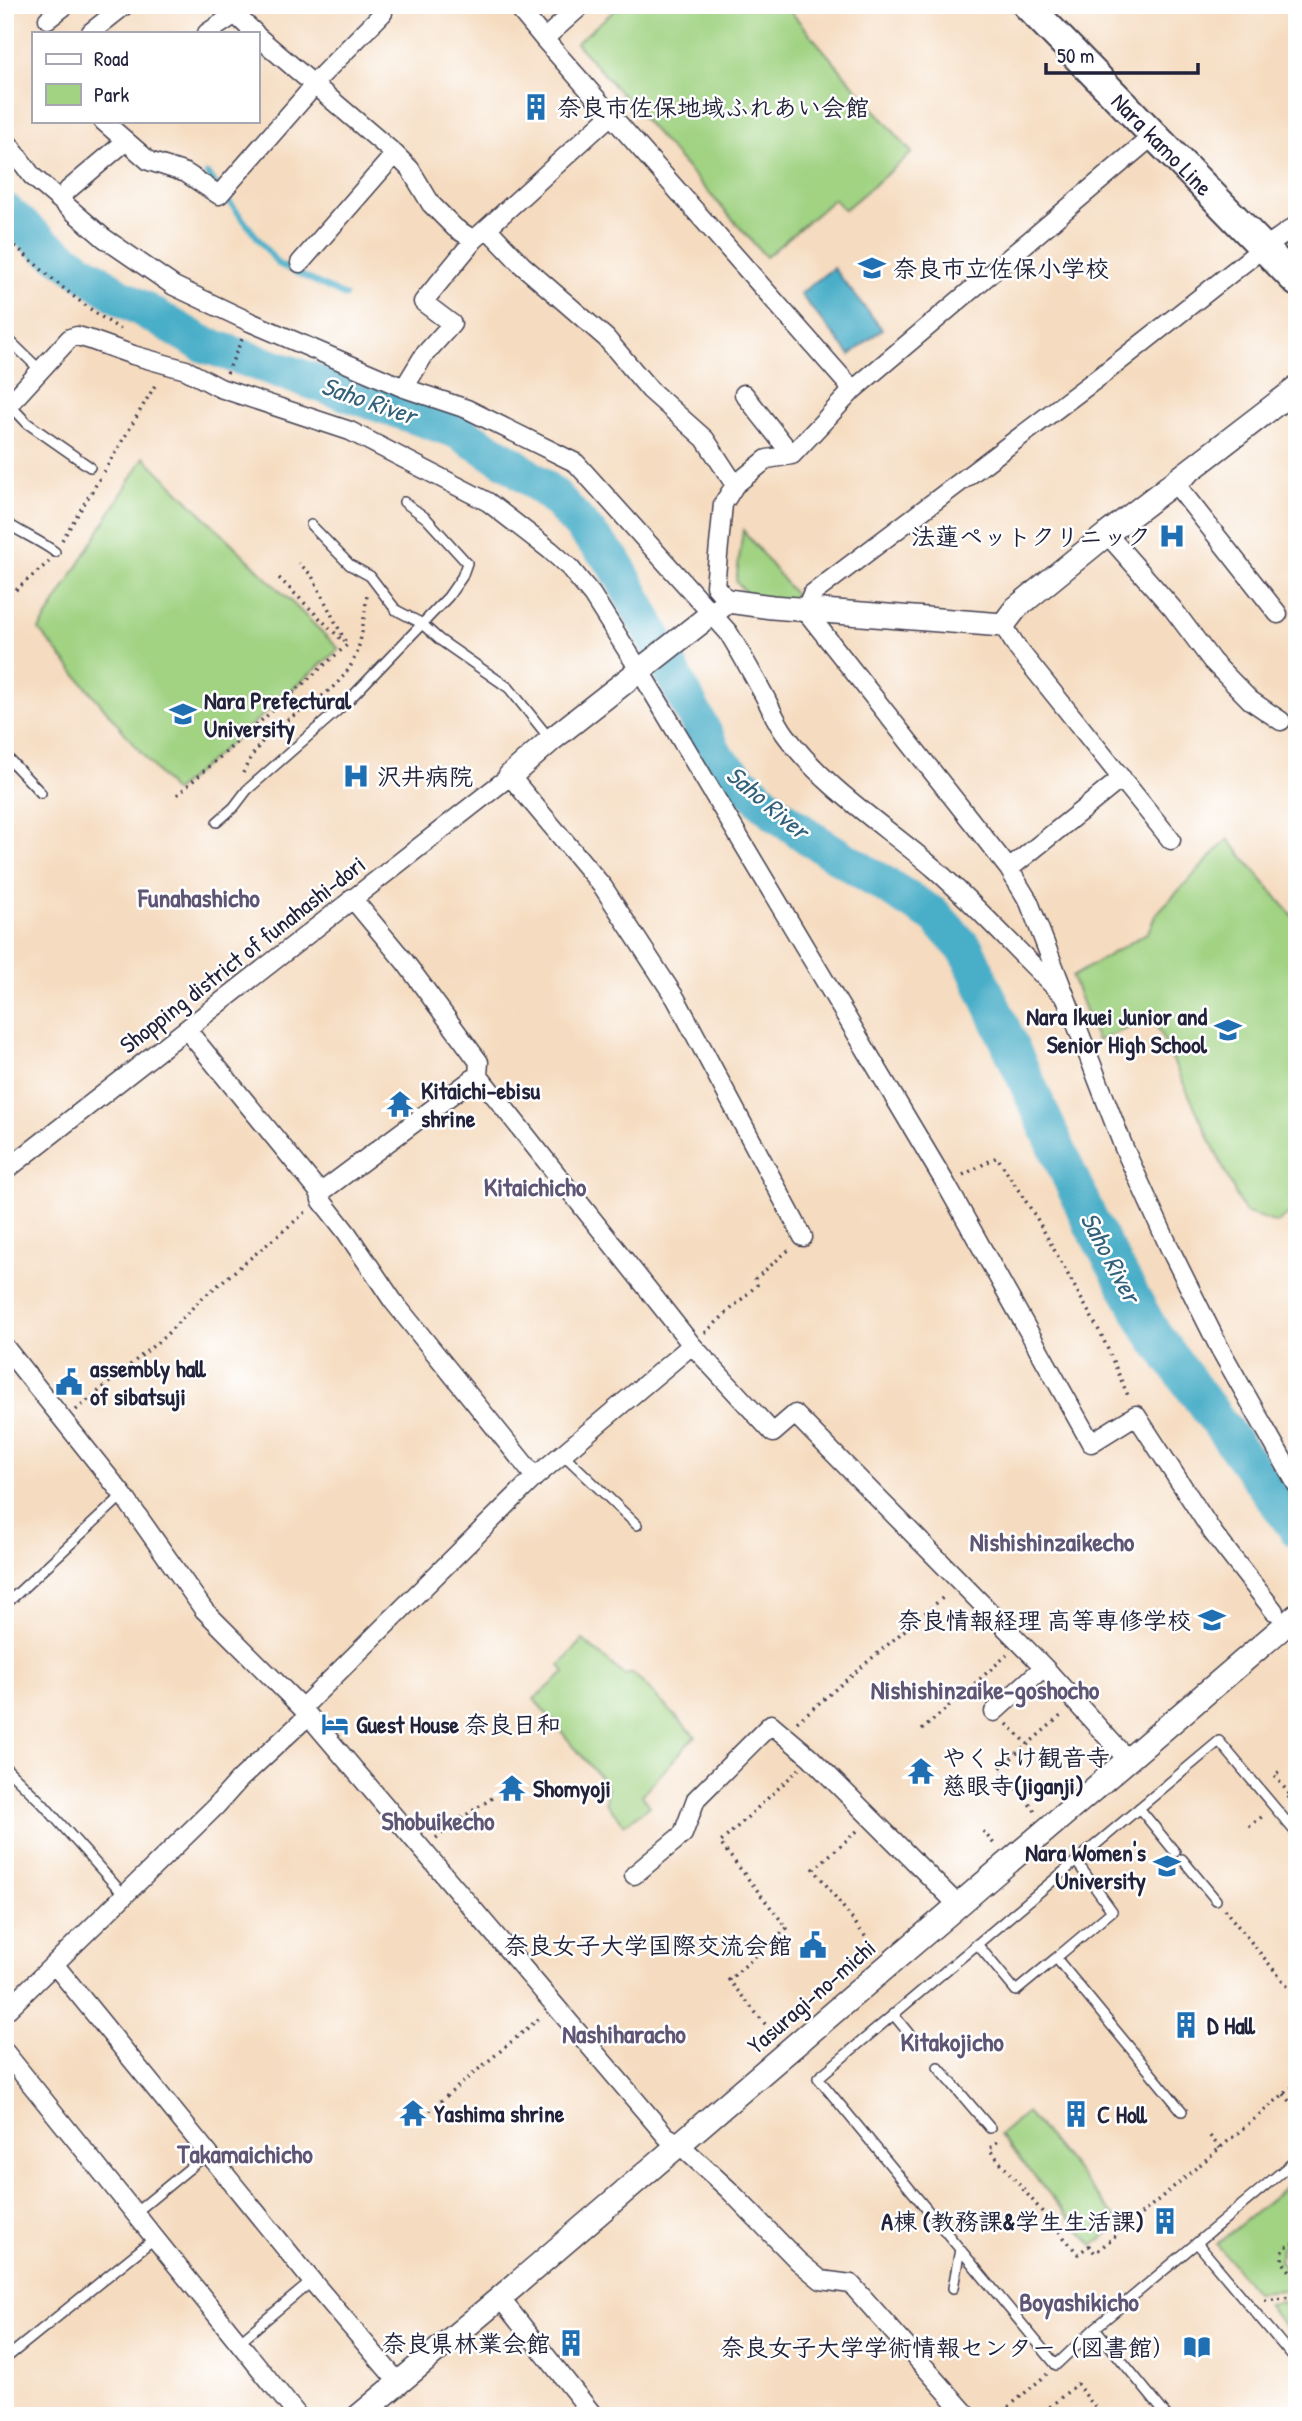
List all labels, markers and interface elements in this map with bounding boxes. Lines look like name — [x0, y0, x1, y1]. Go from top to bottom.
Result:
legend — [32, 32, 259, 122]
scale bar — [1046, 32, 1199, 76]
text: 50 m — [1057, 41, 1094, 70]
text: Road — [94, 44, 128, 73]
text: Park — [94, 80, 129, 109]
street label: Nara kamo Line — [1105, 85, 1220, 203]
place label: 奈良市佐保地域ふれあい会館 — [557, 91, 869, 123]
building icon: 奈良市佐保地域ふれあい会館 — [521, 92, 551, 122]
place label: 奈良市立佐保小学校 — [893, 252, 1109, 284]
school or university icon: 奈良市立佐保小学校 — [857, 253, 887, 283]
water label: Saho River — [317, 368, 424, 433]
place label: 法蓮ペットクリニック — [911, 520, 1151, 552]
hospital icon: 法蓮ペットクリニック — [1157, 521, 1187, 551]
place label: Nara Prefectural University — [204, 684, 352, 745]
school or university icon: Nara Prefectural University — [168, 699, 198, 729]
water label: Saho River — [719, 757, 819, 849]
place label: 沢井病院 — [377, 760, 473, 792]
hospital icon: 沢井病院 — [341, 761, 371, 791]
street label: Shopping district of funahashi-dori — [113, 848, 371, 1060]
district label: Funahashicho — [137, 880, 260, 915]
place label: Nara Ikuei Junior and Senior High School — [1026, 1000, 1208, 1061]
school or university icon: Nara Ikuei Junior and Senior High School — [1213, 1015, 1243, 1045]
place label: Kitaichi-ebisu shrine — [421, 1074, 540, 1134]
temple icon: Kitaichi-ebisu shrine — [385, 1089, 415, 1119]
district label: Kitaichicho — [484, 1169, 587, 1204]
water label: Saho River — [1073, 1206, 1151, 1311]
place label: assembly hall of sibatsuji — [90, 1352, 206, 1412]
public building icon: assembly hall of sibatsuji — [54, 1367, 84, 1397]
district label: Nishishinzaikecho — [970, 1524, 1135, 1559]
place label: 奈良情報経理 高等専修学校 — [897, 1604, 1191, 1636]
school or university icon: 奈良情報経理 高等専修学校 — [1197, 1605, 1227, 1635]
district label: Nishishinzaike-goshocho — [871, 1672, 1100, 1708]
place label: Guest House 奈良日和 — [356, 1708, 561, 1740]
hotel icon: Guest House 奈良日和 — [320, 1709, 350, 1739]
place label: やくよけ観音寺 慈眼寺(jiganji) — [942, 1741, 1110, 1802]
temple icon: やくよけ観音寺 慈眼寺(jiganji) — [906, 1756, 936, 1786]
place label: Shomyoji — [533, 1772, 611, 1805]
temple icon: Shomyoji — [497, 1773, 527, 1803]
district label: Shobuikecho — [382, 1803, 495, 1838]
place label: Nara Women's University — [1025, 1836, 1146, 1897]
school or university icon: Nara Women's University — [1152, 1851, 1182, 1881]
place label: 奈良女子大学国際交流会館 — [504, 1929, 792, 1961]
public building icon: 奈良女子大学国際交流会館 — [798, 1930, 828, 1960]
street label: Yasuragi-no-michi — [740, 1931, 882, 2061]
place label: D Hall — [1207, 2009, 1256, 2041]
building icon: D Hall — [1171, 2010, 1201, 2040]
district label: Nashiharacho — [562, 2016, 686, 2051]
district label: Kitakojicho — [900, 2024, 1004, 2059]
place label: Yashima shrine — [434, 2097, 565, 2129]
temple icon: Yashima shrine — [398, 2098, 428, 2128]
place label: C Holl — [1097, 2098, 1148, 2130]
building icon: C Holl — [1061, 2099, 1091, 2129]
district label: Takamaichicho — [176, 2136, 313, 2171]
place label: A棟 (教務課&学生生活課) — [881, 2205, 1144, 2237]
building icon: A棟 (教務課&学生生活課) — [1150, 2206, 1180, 2236]
district label: Boyashikicho — [1019, 2284, 1139, 2320]
place label: 奈良県林業会館 — [382, 2327, 550, 2359]
building icon: 奈良県林業会館 — [556, 2328, 586, 2358]
place label: 奈良女子大学学術情報センター（図書館） — [720, 2331, 1176, 2363]
library icon: 奈良女子大学学術情報センター（図書館） — [1182, 2332, 1212, 2362]

